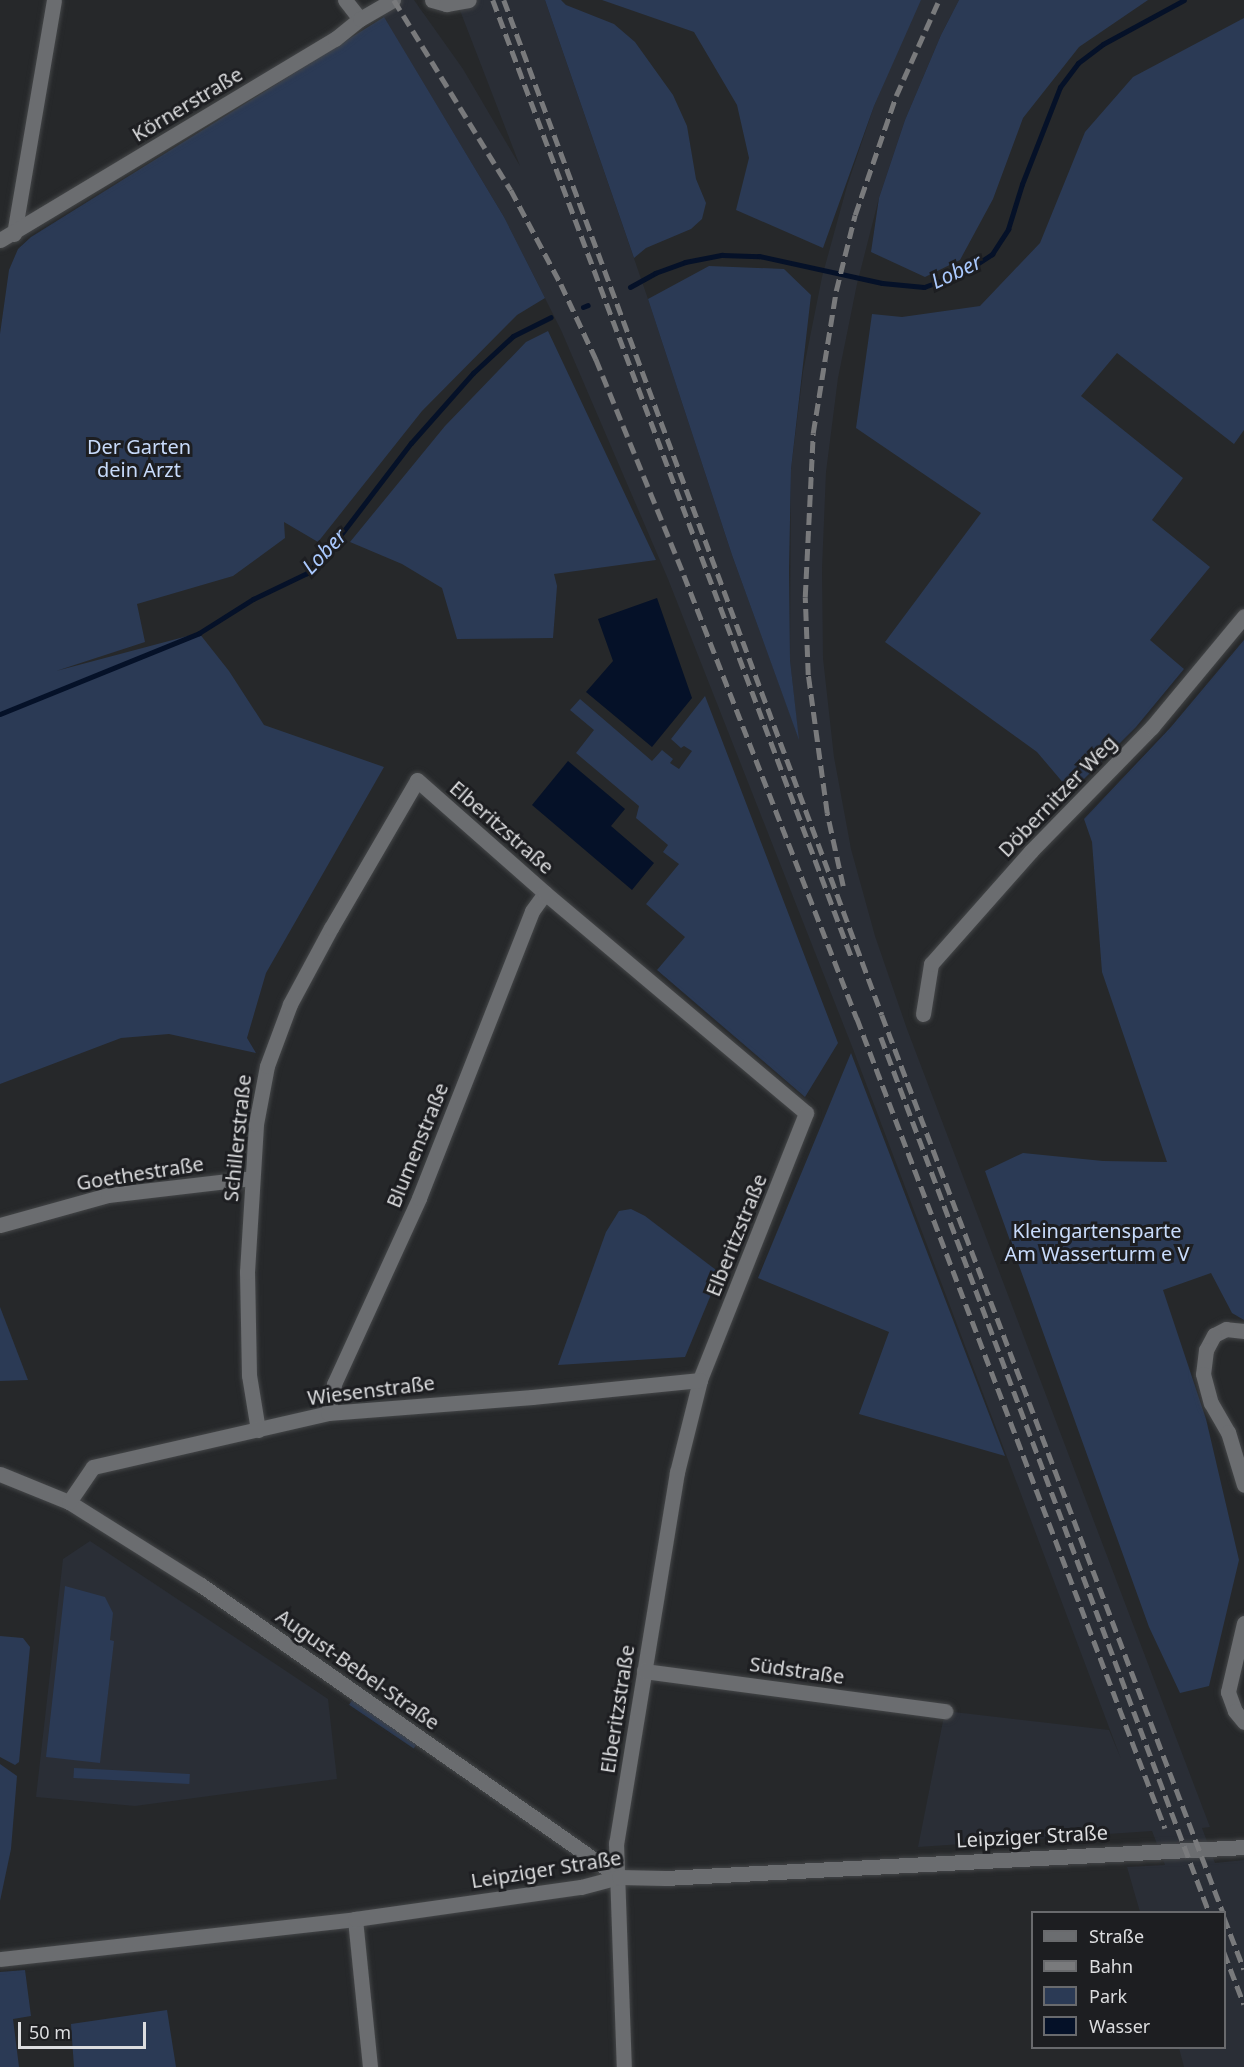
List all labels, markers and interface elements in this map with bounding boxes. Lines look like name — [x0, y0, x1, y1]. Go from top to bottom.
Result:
street label: Körnerstraße — [127, 62, 247, 146]
water label: Lober — [927, 248, 985, 294]
park label: Der Garten dein Arzt — [87, 434, 191, 481]
water label: Lober — [297, 523, 351, 579]
street label: Döbernitzer Weg — [993, 730, 1121, 862]
street label: Elberitzstraße — [445, 775, 559, 879]
street label: Schillerstraße — [218, 1073, 256, 1203]
street label: Blumenstraße — [381, 1079, 453, 1211]
street label: Goethestraße — [75, 1151, 205, 1195]
street label: Elberitzstraße — [701, 1170, 771, 1300]
park label: Kleingartensparte Am Wasserturm e V — [1004, 1218, 1190, 1265]
street label: Wiesenstraße — [306, 1370, 436, 1410]
street label: August-Bebel-Straße — [272, 1604, 444, 1734]
street label: Elberitzstraße — [595, 1643, 639, 1775]
street label: Südstraße — [748, 1651, 846, 1689]
street label: Leipziger Straße — [956, 1820, 1108, 1852]
street label: Leipziger Straße — [469, 1845, 623, 1893]
legend — [1031, 1911, 1226, 2049]
text: Straße — [1089, 1924, 1144, 1948]
text: Bahn — [1089, 1954, 1133, 1978]
text: Park — [1089, 1984, 1127, 2008]
scale bar — [21, 2010, 148, 2048]
text: Wasser — [1089, 2014, 1150, 2038]
text: 50 m — [29, 2020, 71, 2044]

